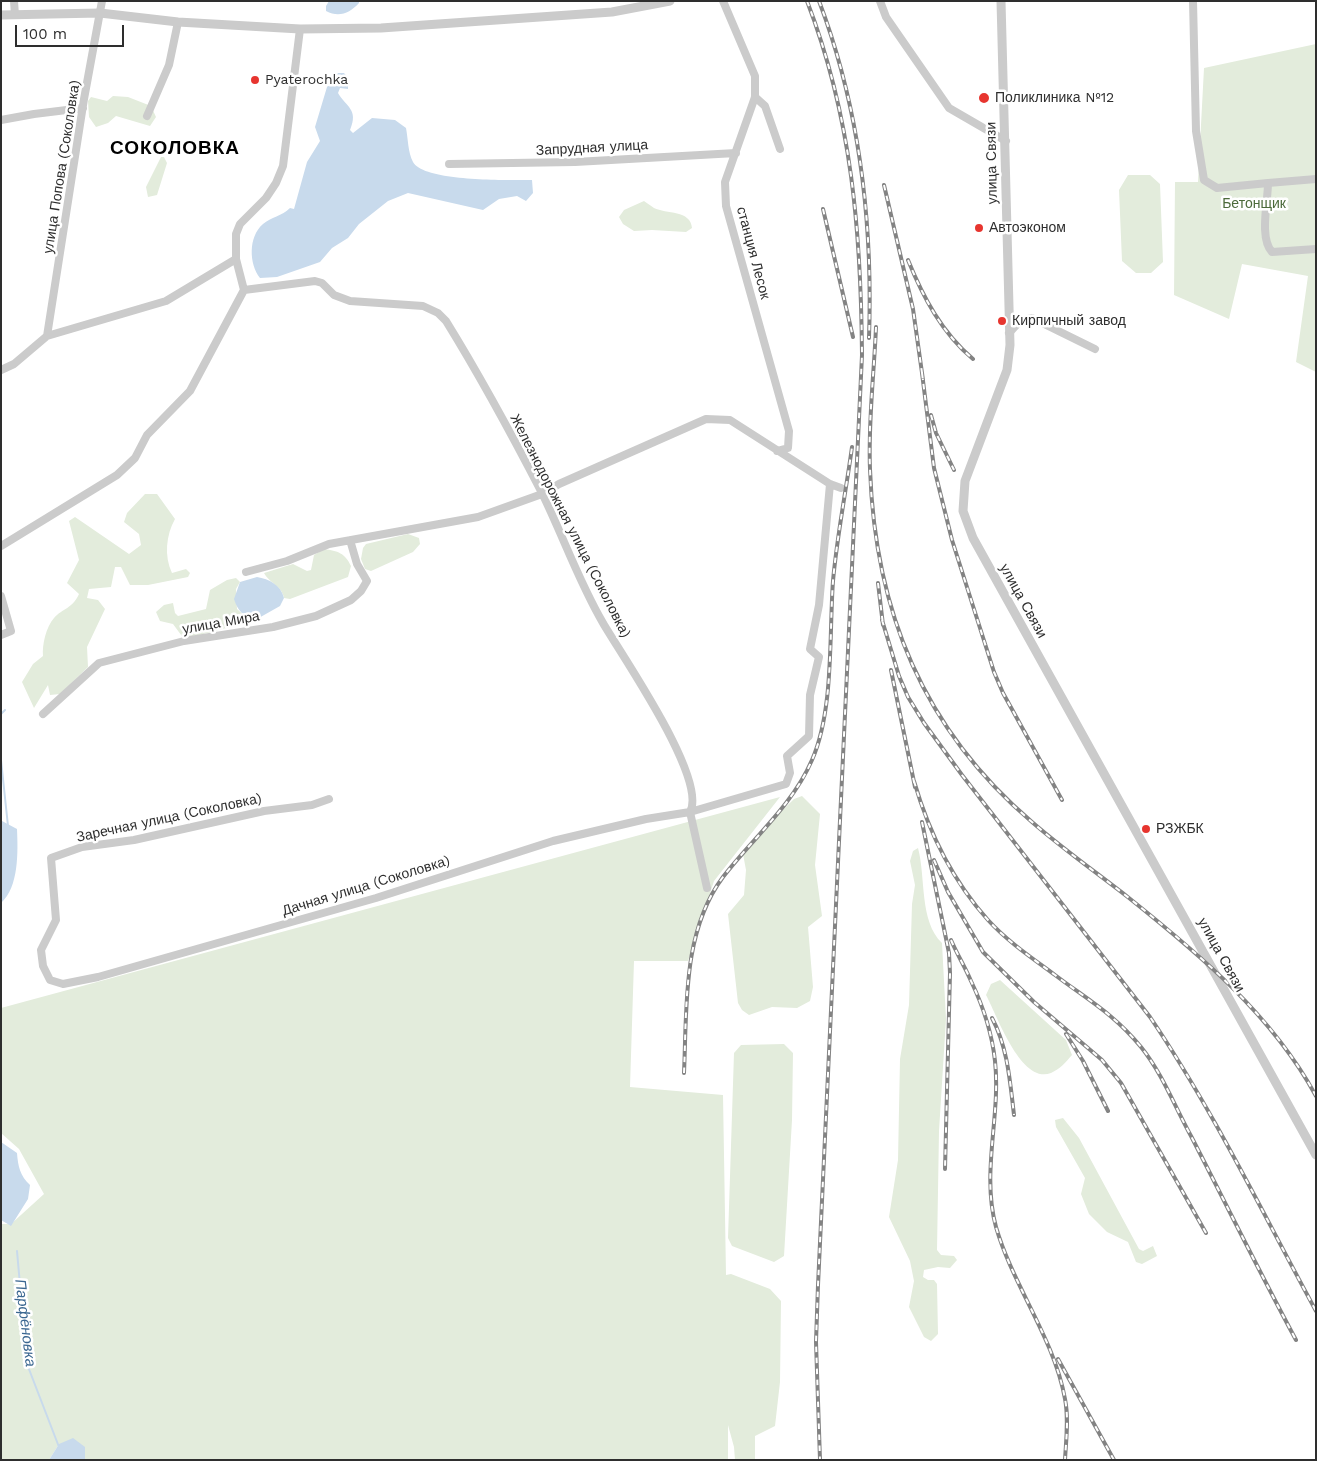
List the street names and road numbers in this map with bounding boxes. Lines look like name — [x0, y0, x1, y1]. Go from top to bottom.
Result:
street label: улица Попова (Соколовка) — [40, 79, 84, 255]
street label: улица Связи — [983, 122, 1001, 204]
street label: Запрудная улица — [535, 137, 649, 159]
street label: станция Лесок — [733, 205, 773, 301]
street label: Железнодорожная улица (Соколовка) — [506, 412, 634, 640]
street label: улица Связи — [996, 561, 1050, 641]
street label: улица Мира — [181, 608, 261, 638]
street label: Заречная улица (Соколовка) — [75, 790, 263, 846]
street label: Дачная улица (Соколовка) — [280, 852, 452, 920]
street label: улица Связи — [1194, 915, 1248, 995]

